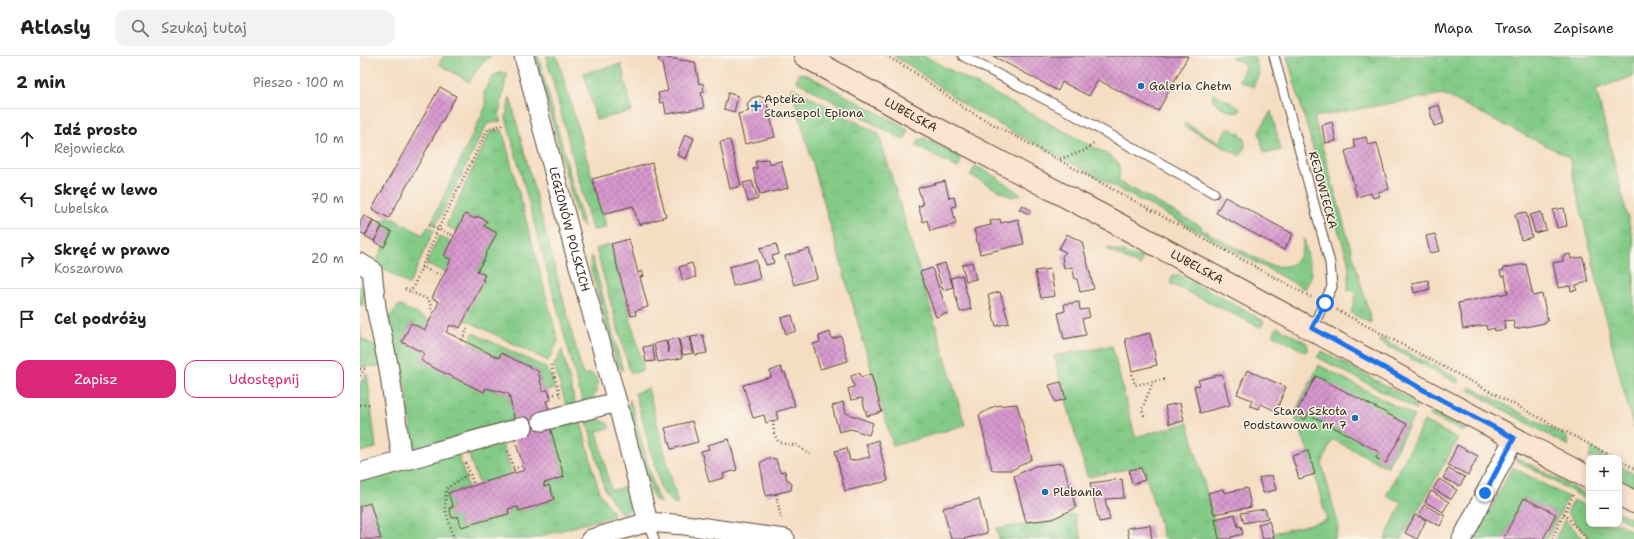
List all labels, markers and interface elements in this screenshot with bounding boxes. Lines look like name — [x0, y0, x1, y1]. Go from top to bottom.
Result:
search box — [115, 10, 395, 46]
text: Atlasly — [20, 15, 91, 40]
icon: search — [129, 17, 151, 39]
text: Szukaj tutaj — [161, 18, 247, 38]
text: Mapa — [1434, 19, 1473, 37]
text: Trasa — [1495, 19, 1532, 37]
text: Zapisane — [1554, 19, 1614, 37]
text: 2 min — [16, 71, 66, 93]
text: Pieszo · 100 m — [253, 74, 344, 91]
place label: Galeria Chełm — [1149, 78, 1232, 94]
marker: Galeria Chełm — [1136, 81, 1146, 91]
place label: Apteka Stansepol Epiona — [764, 91, 864, 121]
street label: LUBELSKA — [882, 94, 940, 136]
marker: Apteka Stansepol Epiona — [751, 101, 761, 111]
text: Idź prosto — [54, 120, 138, 140]
icon: ahead — [16, 128, 38, 150]
text: 10 m — [314, 130, 344, 147]
text: Rejowiecka — [54, 140, 124, 157]
street label: REJOWIECKA — [1305, 149, 1341, 231]
street label: LEGIONÓW POLSKICH — [545, 165, 594, 294]
text: Skręć w lewo — [54, 180, 158, 200]
icon: left — [16, 188, 38, 210]
text: 70 m — [310, 190, 344, 207]
text: Lubelska — [54, 200, 108, 217]
text: Skręć w prawo — [54, 240, 170, 260]
street label: LUBELSKA — [1168, 246, 1226, 288]
icon: right — [16, 248, 38, 270]
text: 20 m — [311, 250, 344, 267]
text: Koszarowa — [54, 260, 123, 277]
route start — [1316, 294, 1334, 312]
icon: arrive — [16, 308, 38, 330]
text: Cel podróży — [54, 309, 146, 329]
button: Zapisz — [16, 360, 176, 398]
button: Udostępnij — [184, 360, 344, 398]
place label: Stara Szkoła Podstawowa nr 7 — [1243, 403, 1348, 433]
marker: Stara Szkoła Podstawowa nr 7 — [1350, 413, 1360, 423]
map controls — [1586, 455, 1622, 527]
button: + — [1586, 455, 1622, 491]
place label: Plebania — [1053, 484, 1103, 500]
route end — [1476, 484, 1494, 502]
marker: Plebania — [1040, 487, 1050, 497]
button: − — [1586, 491, 1622, 527]

